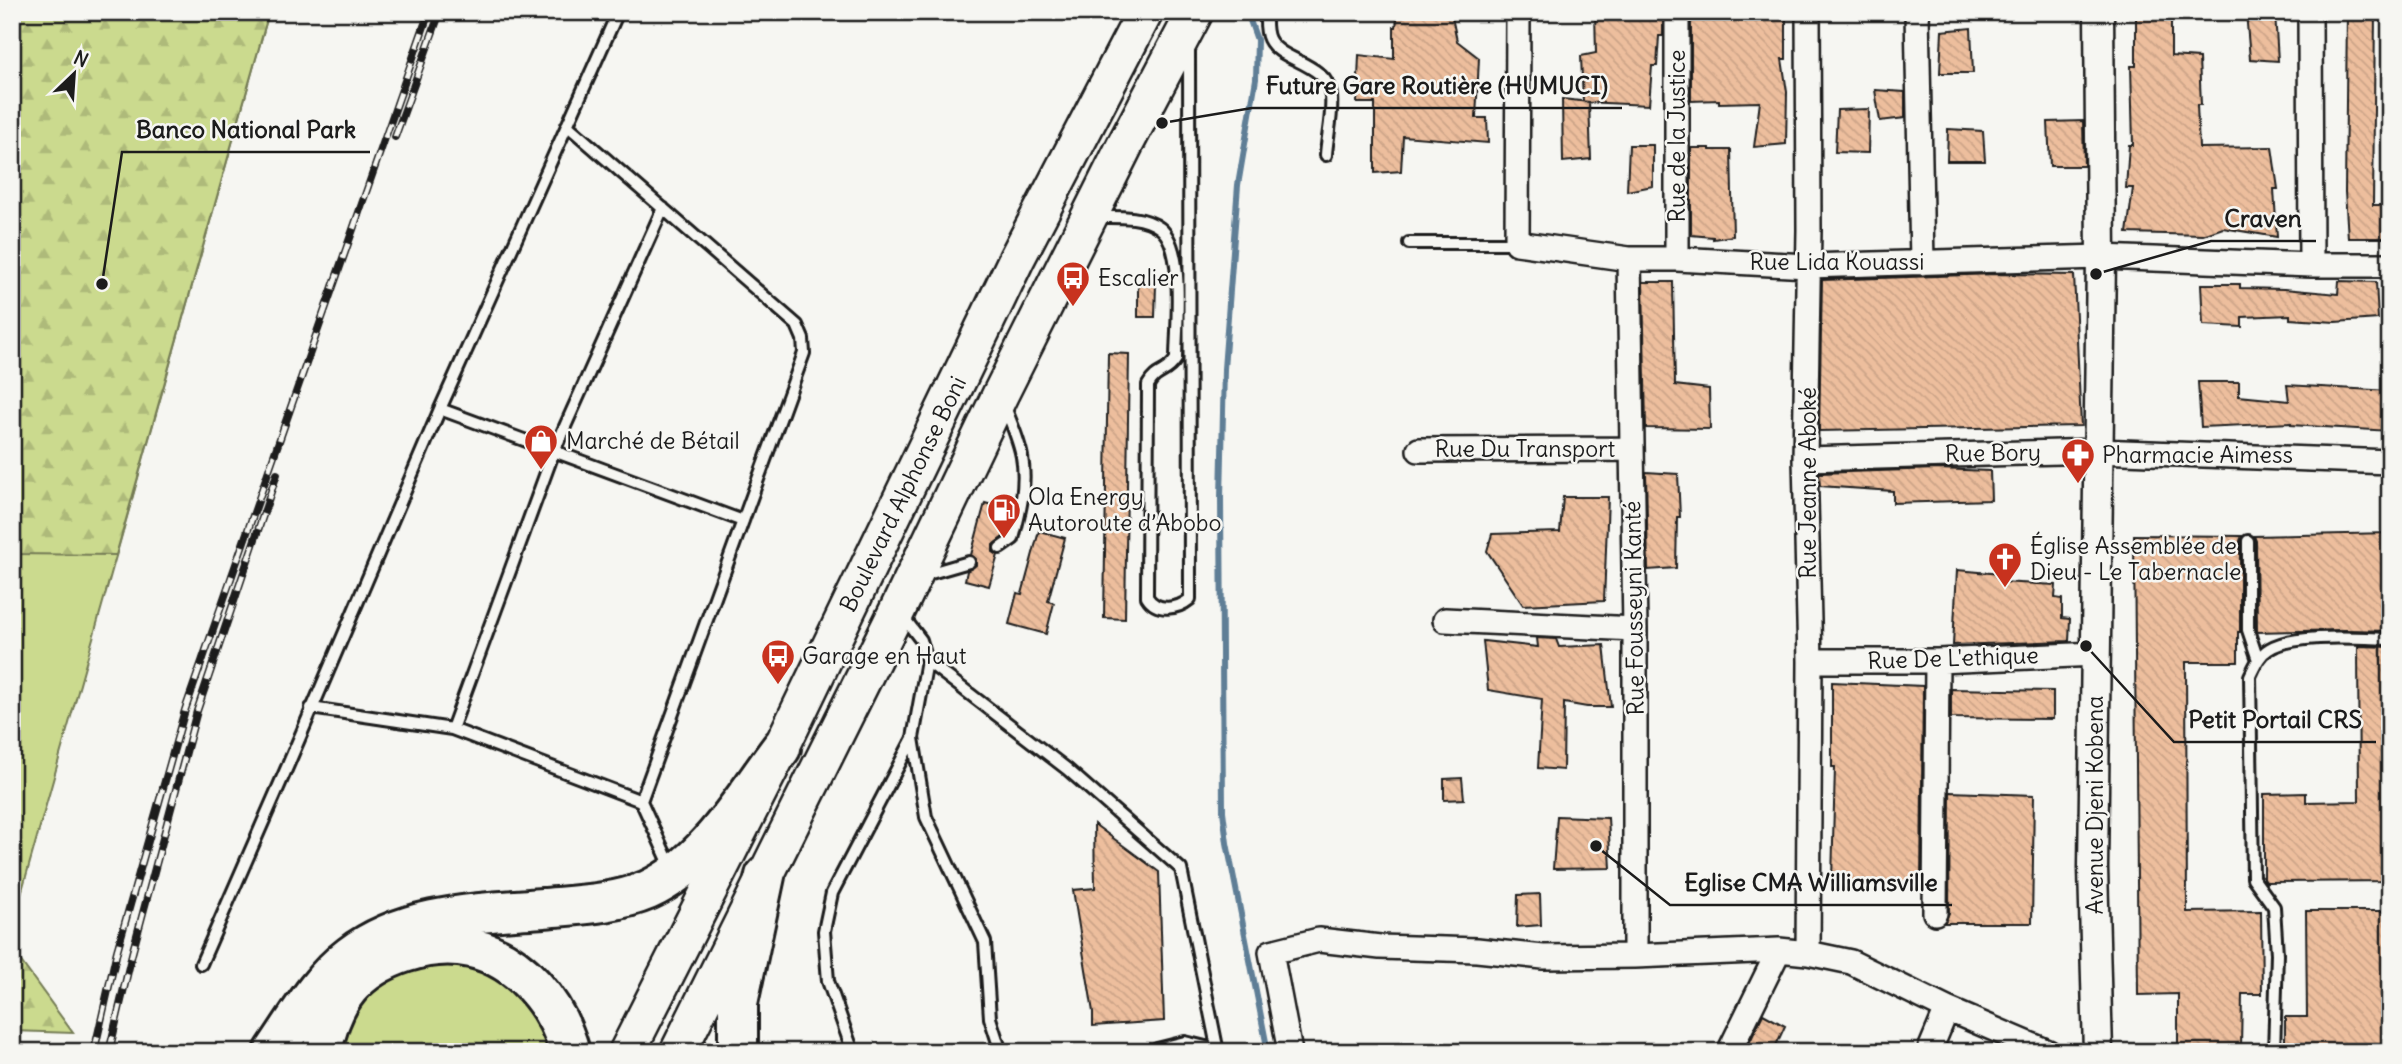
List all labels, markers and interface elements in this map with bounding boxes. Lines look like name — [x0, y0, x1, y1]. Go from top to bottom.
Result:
north arrow — [38, 38, 108, 108]
text: N — [70, 45, 92, 72]
street label: Rue de la Justice — [1662, 50, 1691, 222]
callout: Future Gare Routière (HUMUCI) — [1252, 63, 1622, 108]
text: Future Gare Routière (HUMUCI) — [1266, 70, 1608, 100]
callout: Banco National Park — [122, 107, 370, 152]
text: Banco National Park — [136, 114, 356, 144]
callout: Craven — [2211, 196, 2316, 241]
text: Craven — [2224, 203, 2302, 233]
street label: Rue Lida Kouassi — [1750, 247, 1924, 276]
bus stop icon: Escalier — [1054, 259, 1092, 308]
place label: Escalier — [1098, 263, 1179, 292]
street label: Boulevard Alphonse Boni — [833, 371, 972, 616]
street label: Rue Jeanne Aboké — [1793, 387, 1822, 579]
shop icon: Marché de Bétail — [522, 422, 560, 471]
place label: Marché de Bétail — [566, 426, 740, 455]
street label: Rue Du Transport — [1435, 434, 1616, 463]
pharmacy icon: Pharmacie Aimess — [2059, 436, 2097, 485]
street label: Rue Bory — [1945, 437, 2041, 468]
place label: Pharmacie Aimess — [2102, 440, 2293, 469]
place label: Ola Energy Autoroute d’Abobo — [1028, 482, 1221, 537]
fuel station icon: Ola Energy Autoroute d’Abobo — [985, 491, 1023, 540]
street label: Rue Fousseyni Kanté — [1617, 500, 1650, 716]
place label: Église Assemblée de Dieu - Le Tabernacle — [2030, 531, 2242, 586]
church icon: Église Assemblée de Dieu - Le Tabernacle — [1986, 540, 2024, 589]
bus stop icon: Garage en Haut — [759, 637, 797, 686]
street label: Rue De L'ethique — [1867, 640, 2039, 675]
place label: Garage en Haut — [802, 641, 967, 670]
street label: Avenue Djeni Kobena — [2080, 696, 2109, 914]
callout: Petit Portail CRS — [2174, 697, 2376, 742]
text: Petit Portail CRS — [2188, 704, 2362, 734]
callout: Eglise CMA Williamsville — [1670, 860, 1952, 905]
text: Eglise CMA Williamsville — [1684, 867, 1938, 897]

